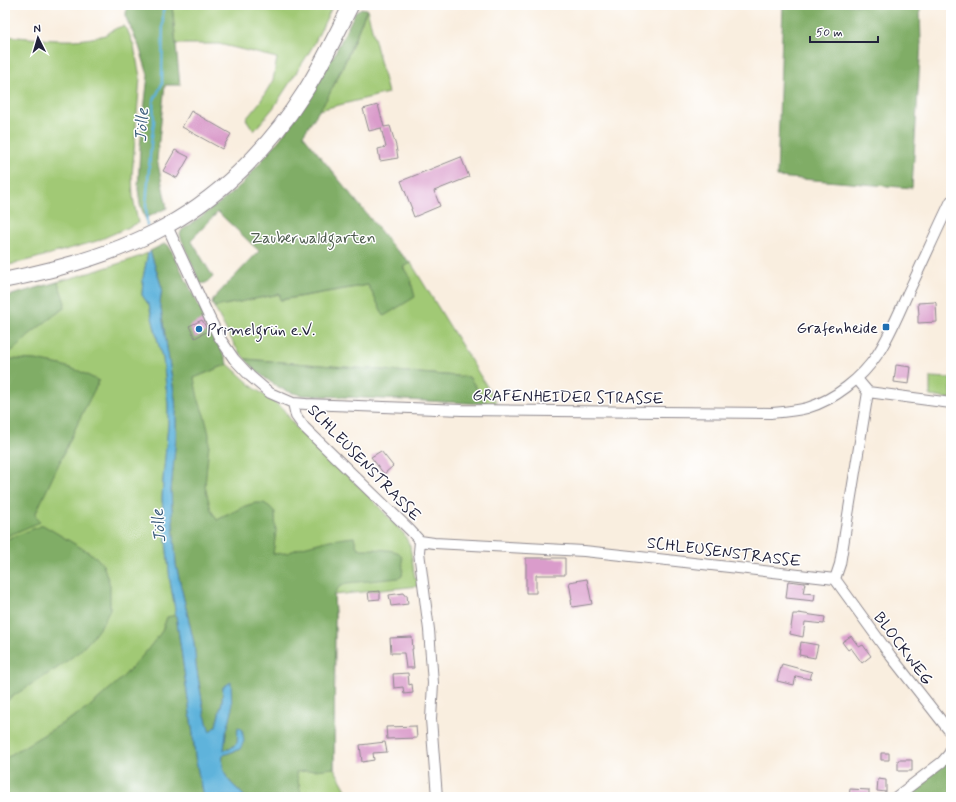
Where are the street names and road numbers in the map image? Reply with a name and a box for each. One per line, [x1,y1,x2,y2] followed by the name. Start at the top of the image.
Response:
[472,385,664,410] street label: GRAFENHEIDER STRASSE
[303,400,425,526] street label: SCHLEUSENSTRASSE
[646,533,802,572] street label: SCHLEUSENSTRASSE
[868,608,937,690] street label: BLOCKWEG

